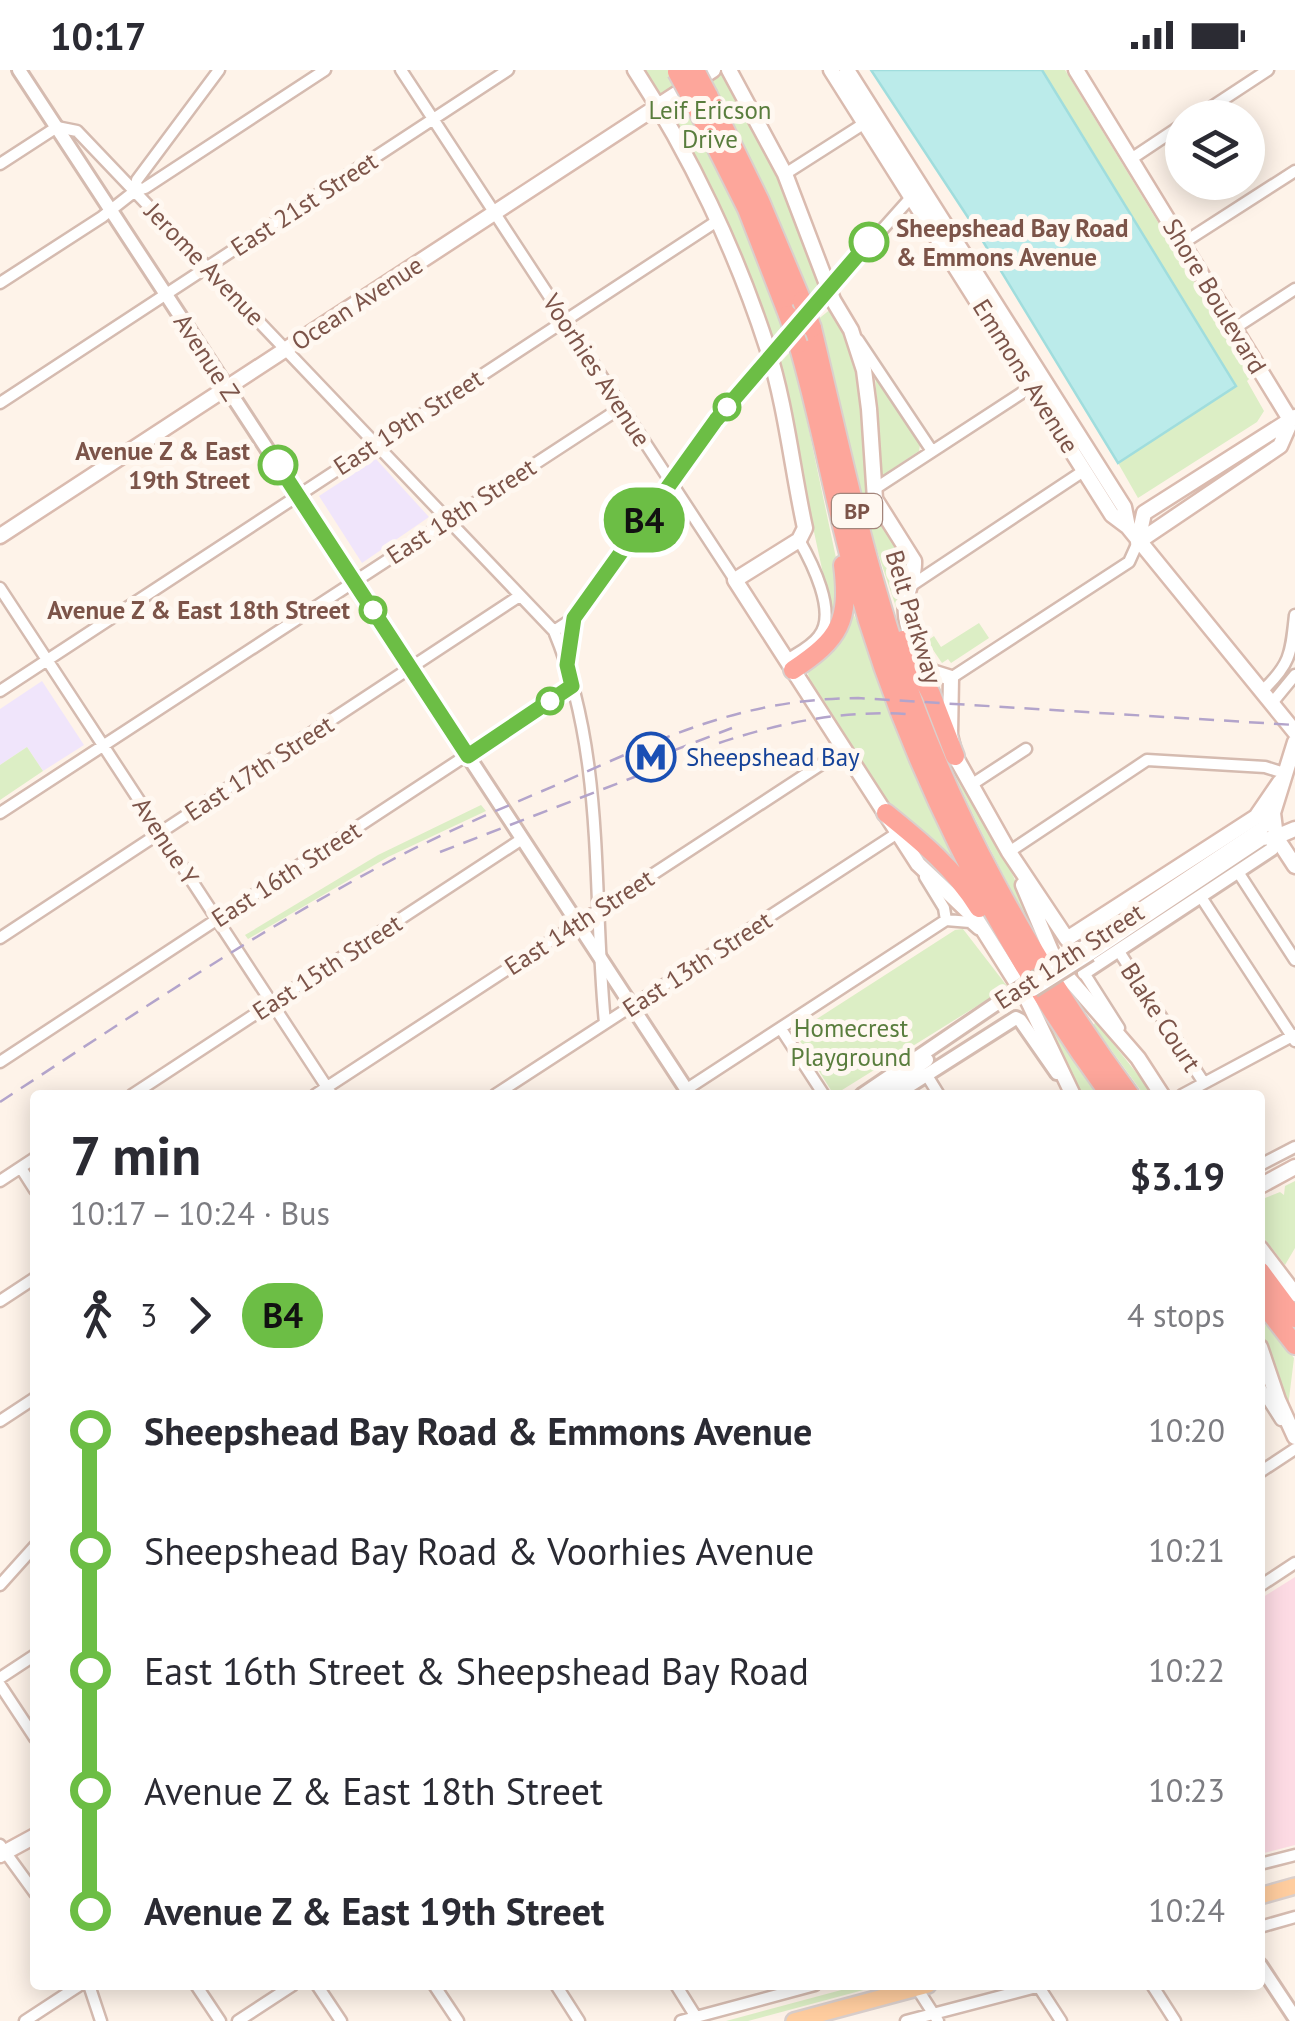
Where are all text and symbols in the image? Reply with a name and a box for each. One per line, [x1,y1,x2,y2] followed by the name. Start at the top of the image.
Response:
[50,11,146,60] text: 10:17
[649,94,771,155] park label: Leif Ericson Drive
[1165,100,1265,200] map controls
[1165,100,1265,200] button: layers
[225,144,384,263] street label: East 21st Street
[138,195,272,332] street label: Jerome Avenue
[896,212,1128,273] place label: Sheepshead Bay Road & Emmons Avenue
[1156,213,1274,379] street label: Shore Boulevard
[850,223,888,261] marker: Sheepshead Bay Road & Emmons Avenue
[285,249,429,357] street label: Ocean Avenue
[535,287,658,452] street label: Voorhies Avenue
[966,293,1086,459] street label: Emmons Avenue
[167,307,247,407] street label: Avenue Z
[327,362,489,482] street label: East 19th Street
[714,394,740,420] unlabelled marker
[75,435,250,496] place label: Avenue Z & East 19th Street
[259,446,297,484] marker: Avenue Z & East 19th Street
[380,451,542,571] street label: East 18th Street
[599,488,689,552] line badge: B4
[832,494,882,528] road number: BP
[624,497,664,543] text: B4
[879,546,950,688] street label: Belt Parkway
[47,594,350,626] place label: Avenue Z & East 18th Street
[360,597,386,623] marker: Avenue Z & East 18th Street
[537,688,563,714] unlabelled marker
[179,708,340,828] street label: East 17th Street
[625,731,677,783] metro station icon: Sheepshead Bay
[686,741,860,773] place label: Sheepshead Bay
[126,791,206,891] street label: Avenue Y
[205,814,367,934] street label: East 16th Street
[498,862,660,982] street label: East 14th Street
[988,896,1150,1016] street label: East 12th Street
[616,904,778,1024] street label: East 13th Street
[246,907,408,1027] street label: East 15th Street
[1114,957,1208,1078] street label: Blake Court
[791,1012,911,1073] park label: Homecrest Playground
[70,1119,201,1190] text: 7 min
[1129,1151,1225,1200] text: $3.19
[70,1192,330,1234] text: 10:17 – 10:24 · Bus
[70,1288,125,1343] icon: walk
[172,1288,227,1343] icon: forward
[262,1292,303,1338] text: B4
[140,1294,157,1336] text: 3
[1127,1294,1225,1336] text: 4 stops
[144,1406,812,1455] text: Sheepshead Bay Road & Emmons Avenue
[1148,1409,1225,1451] text: 10:20
[144,1526,814,1575] text: Sheepshead Bay Road & Voorhies Avenue
[1148,1529,1225,1571] text: 10:21
[144,1646,809,1695] text: East 16th Street & Sheepshead Bay Road
[1148,1649,1225,1691] text: 10:22
[144,1766,603,1815] text: Avenue Z & East 18th Street
[1148,1769,1225,1811] text: 10:23
[144,1886,604,1935] text: Avenue Z & East 19th Street
[1148,1889,1225,1931] text: 10:24

